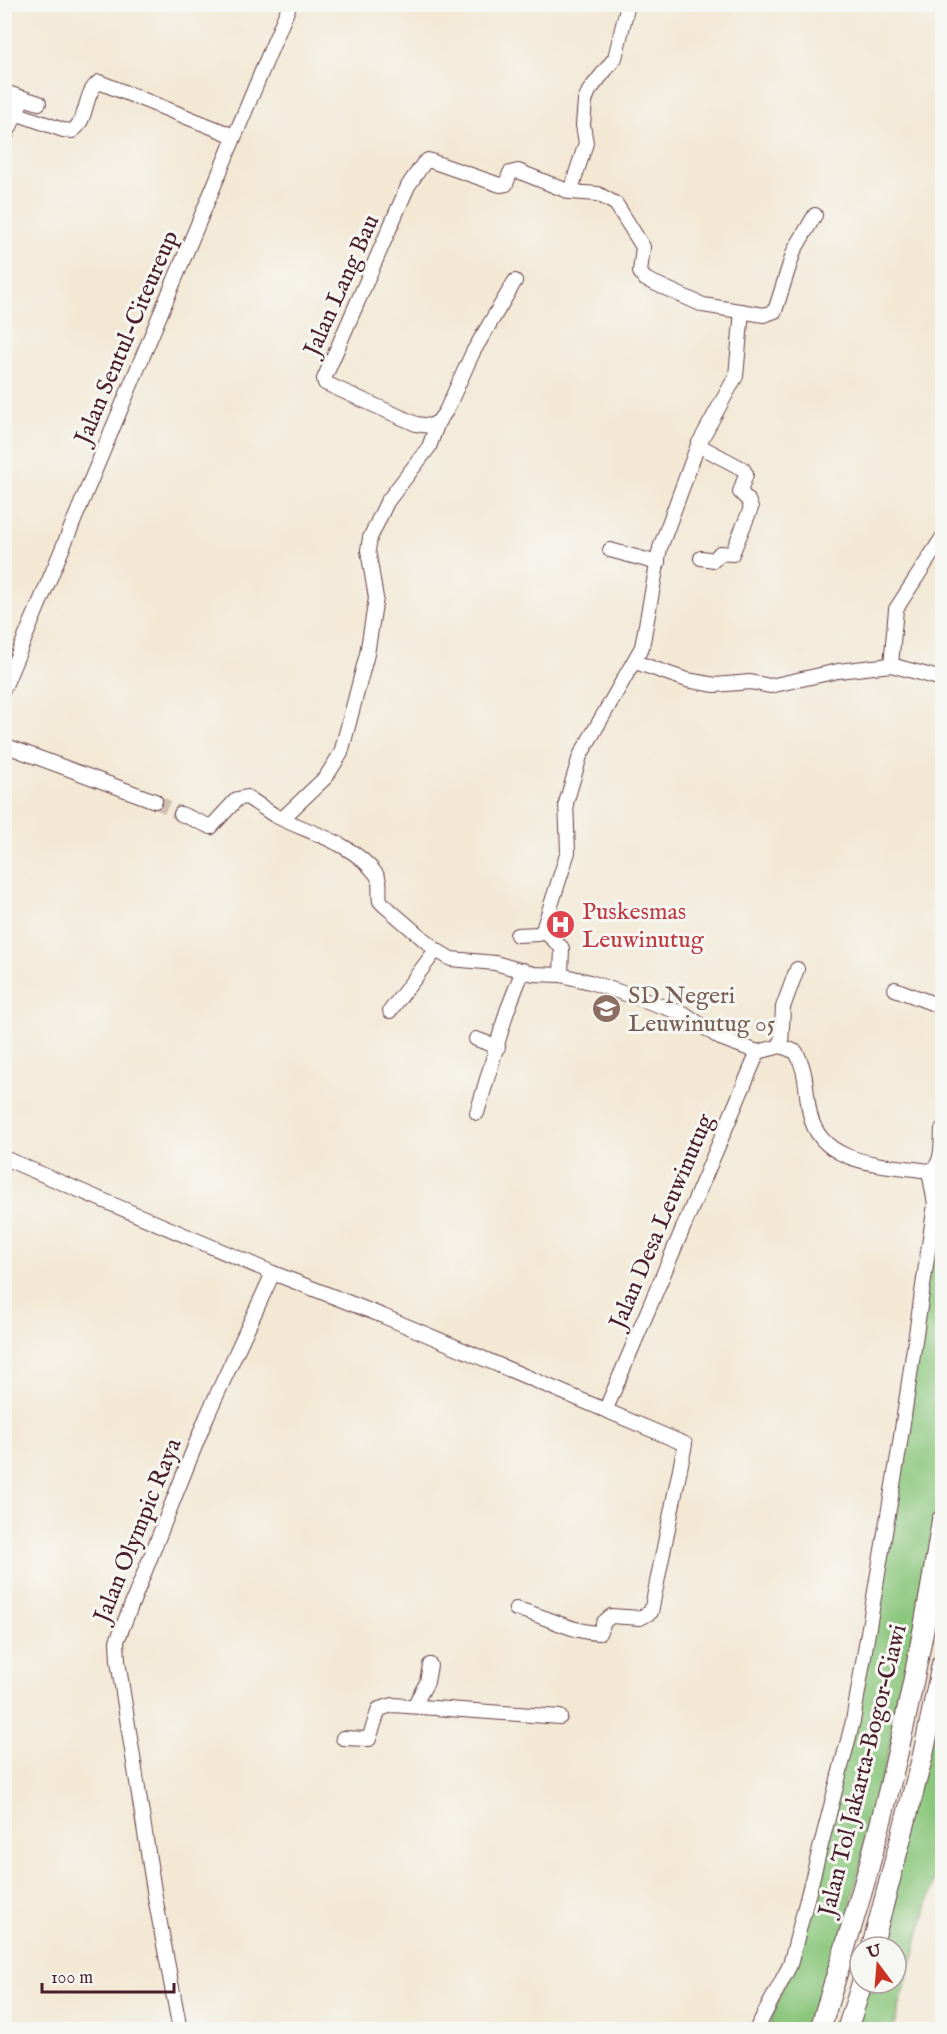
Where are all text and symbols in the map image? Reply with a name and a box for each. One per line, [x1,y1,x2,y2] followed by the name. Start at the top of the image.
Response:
[296,210,387,364] street label: Jalan Lang Bau
[67,226,186,452] street label: Jalan Sentul-Citeureup
[582,897,705,956] place label: Puskesmas Leuwinutug
[545,909,577,941] hospital icon: Puskesmas Leuwinutug
[628,981,776,1040] place label: SD Negeri Leuwinutug 05
[591,993,623,1025] school or university icon: SD Negeri Leuwinutug 05
[602,1109,722,1336] street label: Jalan Desa Leuwinutug
[86,1433,190,1630] street label: Jalan Olympic Raya
[811,1621,915,1922] street label: Jalan Tol Jakarta–Bogor–Ciawi
[848,1935,908,1995] north arrow
[864,1941,884,1964] text: U
[42,1956,174,1994] scale bar
[51,1967,93,1990] text: 100 m

